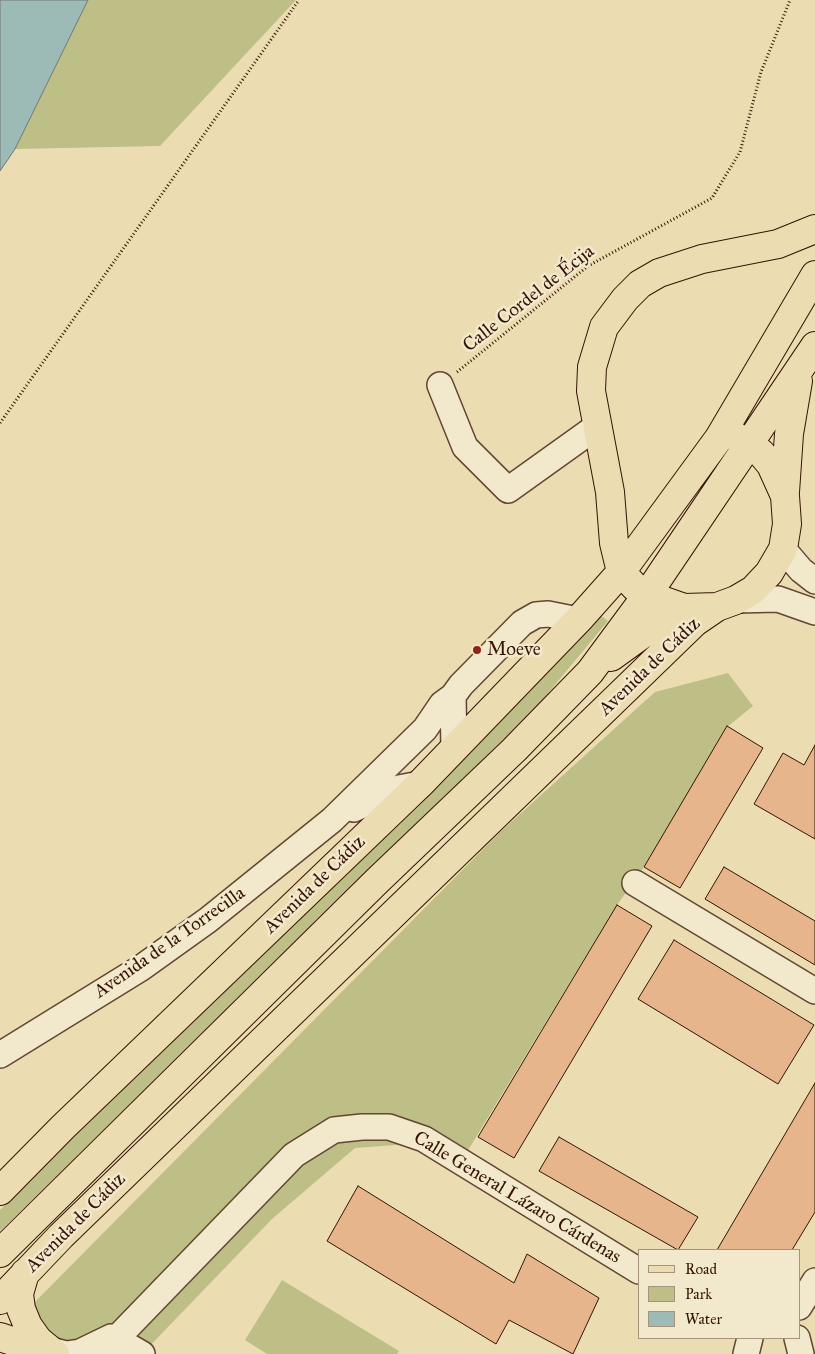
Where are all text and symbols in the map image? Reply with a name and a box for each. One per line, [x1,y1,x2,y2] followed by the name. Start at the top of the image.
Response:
[459,241,599,357] street label: Calle Cordel de Écija
[595,613,705,721] street label: Avenida de Cádiz
[487,639,541,661] place label: Moeve
[471,644,483,656] marker: Moeve
[260,831,370,939] street label: Avenida de Cádiz
[90,882,250,1004] street label: Avenida de la Torrecilla
[409,1127,625,1269] street label: Calle General Lázaro Cárdenas
[21,1168,131,1278] street label: Avenida de Cádiz
[638,1249,800,1339] legend
[685,1260,717,1278] text: Road
[685,1285,712,1303] text: Park
[685,1310,722,1328] text: Water

